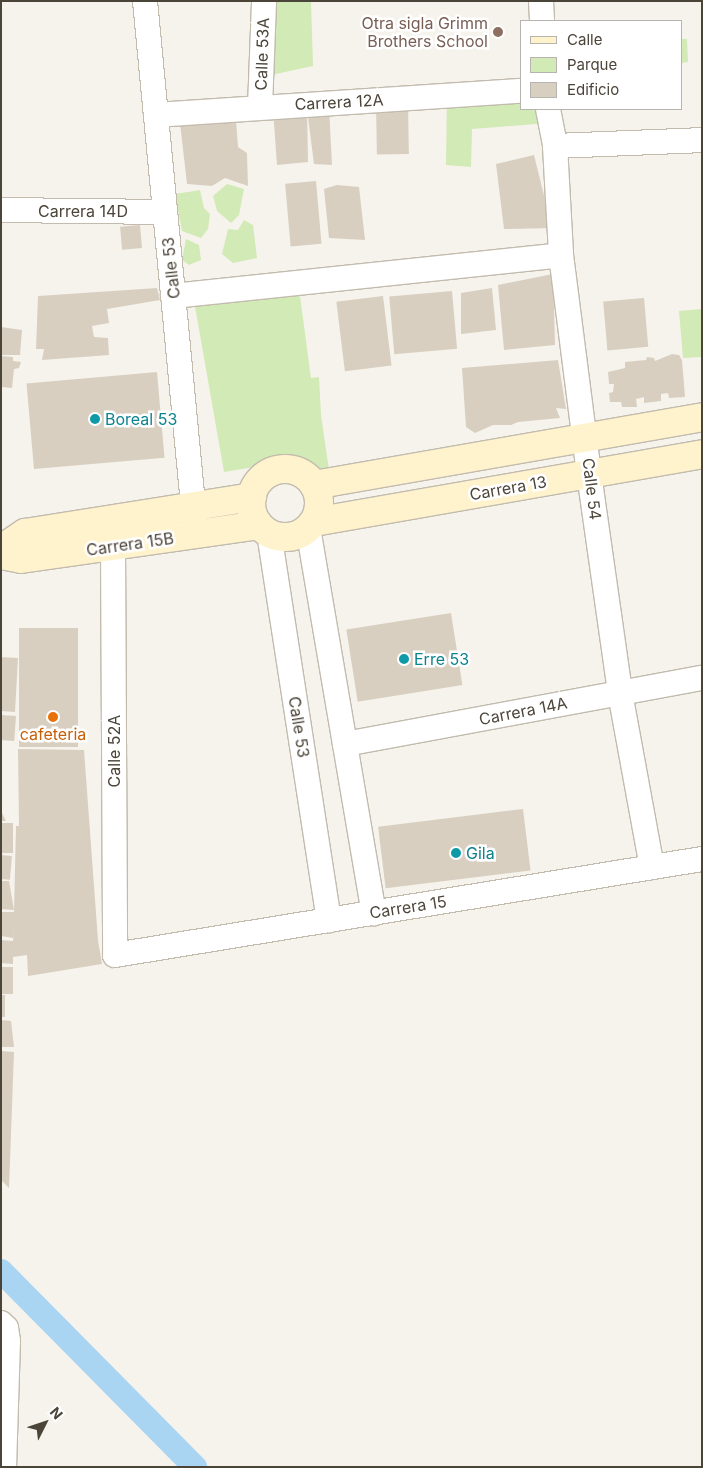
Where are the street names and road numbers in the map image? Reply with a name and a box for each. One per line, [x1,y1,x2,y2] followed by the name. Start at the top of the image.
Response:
[251,17,273,91] street label: Calle 53A
[294,90,384,114] street label: Carrera 12A
[38,201,128,221] street label: Carrera 14D
[158,236,184,300] street label: Calle 53
[579,457,605,521] street label: Calle 54
[468,472,548,504] street label: Carrera 13
[85,528,175,560] street label: Carrera 15B
[477,693,569,729] street label: Carrera 14A
[285,695,313,759] street label: Calle 53
[104,715,124,787] street label: Calle 52A
[368,891,448,923] street label: Carrera 15

